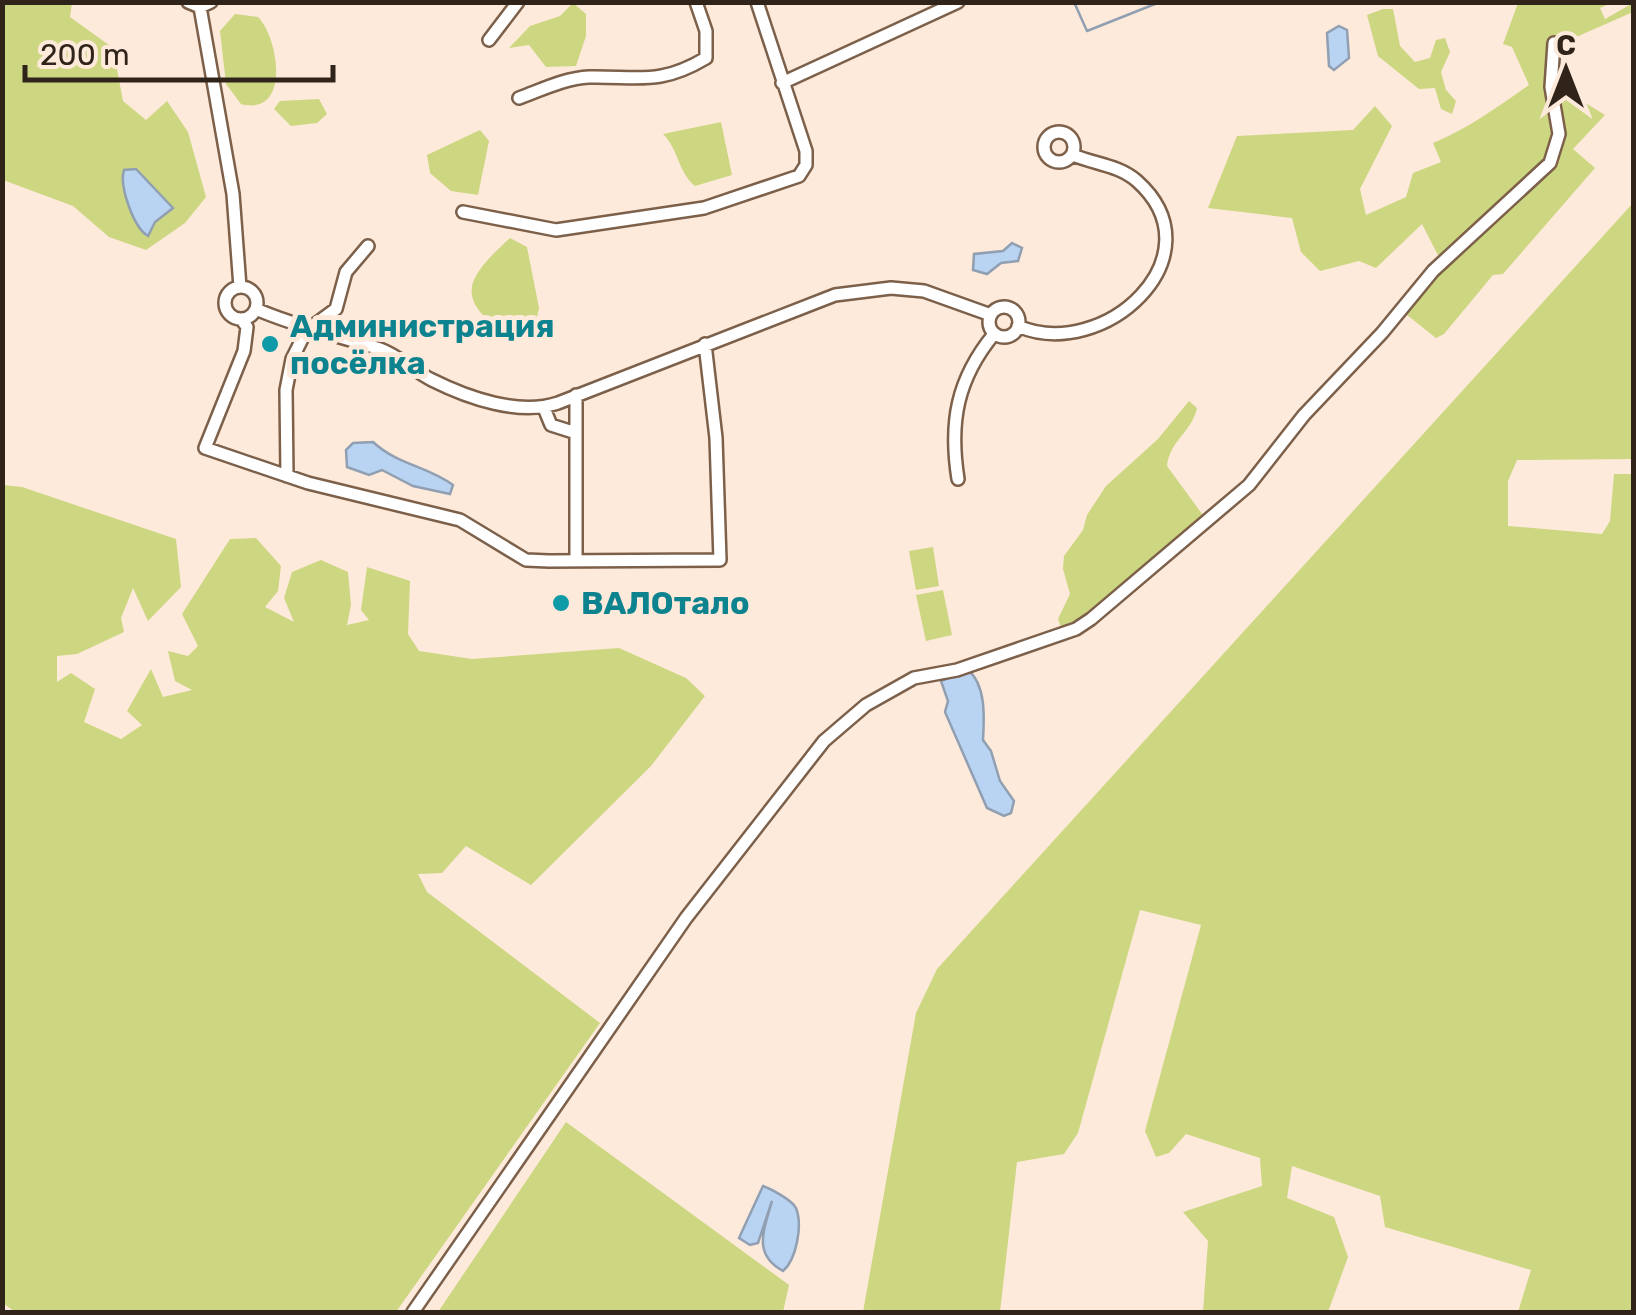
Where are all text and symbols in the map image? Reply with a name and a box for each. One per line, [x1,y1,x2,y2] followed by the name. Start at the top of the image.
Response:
[25,20,332,82] scale bar
[1516,20,1616,120] north arrow
[1556,29,1576,62] text: С
[40,37,130,73] text: 200 m
[290,307,555,382] place label: Администрация посёлка
[259,333,281,355] marker: Администрация посёлка
[581,584,750,622] place label: ВАЛОтало
[550,592,572,614] marker: ВАЛОтало

